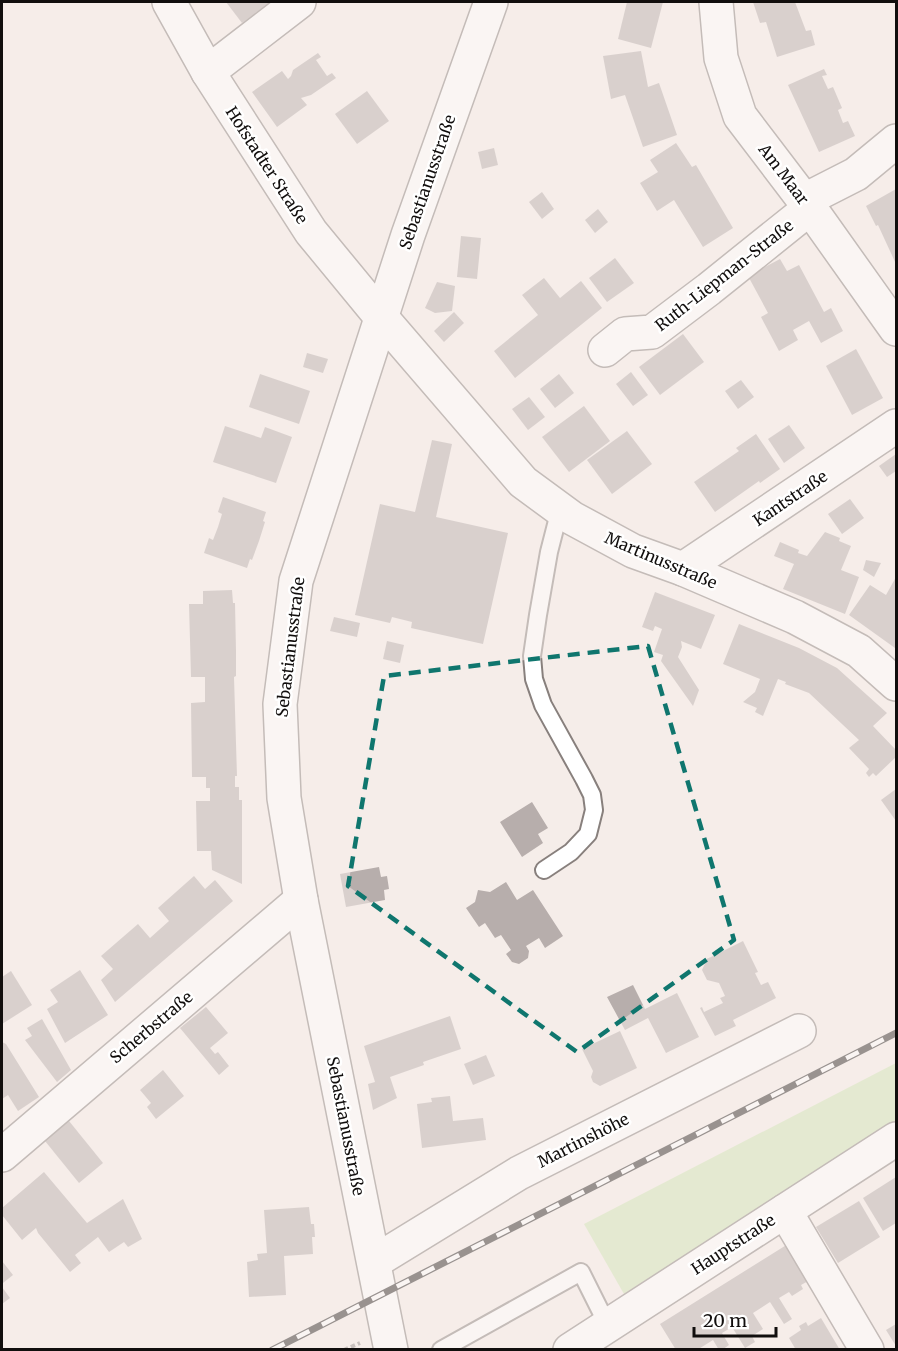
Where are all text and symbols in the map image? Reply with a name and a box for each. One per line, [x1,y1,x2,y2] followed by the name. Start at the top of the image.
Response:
[222,103,312,227] street label: Hofstadter Straße
[395,112,459,252] street label: Sebastianusstraße
[754,139,813,209] street label: Am Maar
[651,215,797,335] street label: Ruth-Liepman-Straße
[749,466,831,530] street label: Kantstraße
[602,527,720,593] street label: Martinusstraße
[271,576,309,718] street label: Sebastianusstraße
[106,987,196,1067] street label: Scherbstraße
[323,1055,369,1197] street label: Sebastianusstraße
[534,1108,632,1172] street label: Martinshöhe
[687,1210,779,1278] street label: Hauptstraße
[694,1300,776,1338] scale bar
[703,1309,747,1332] text: 20 m

